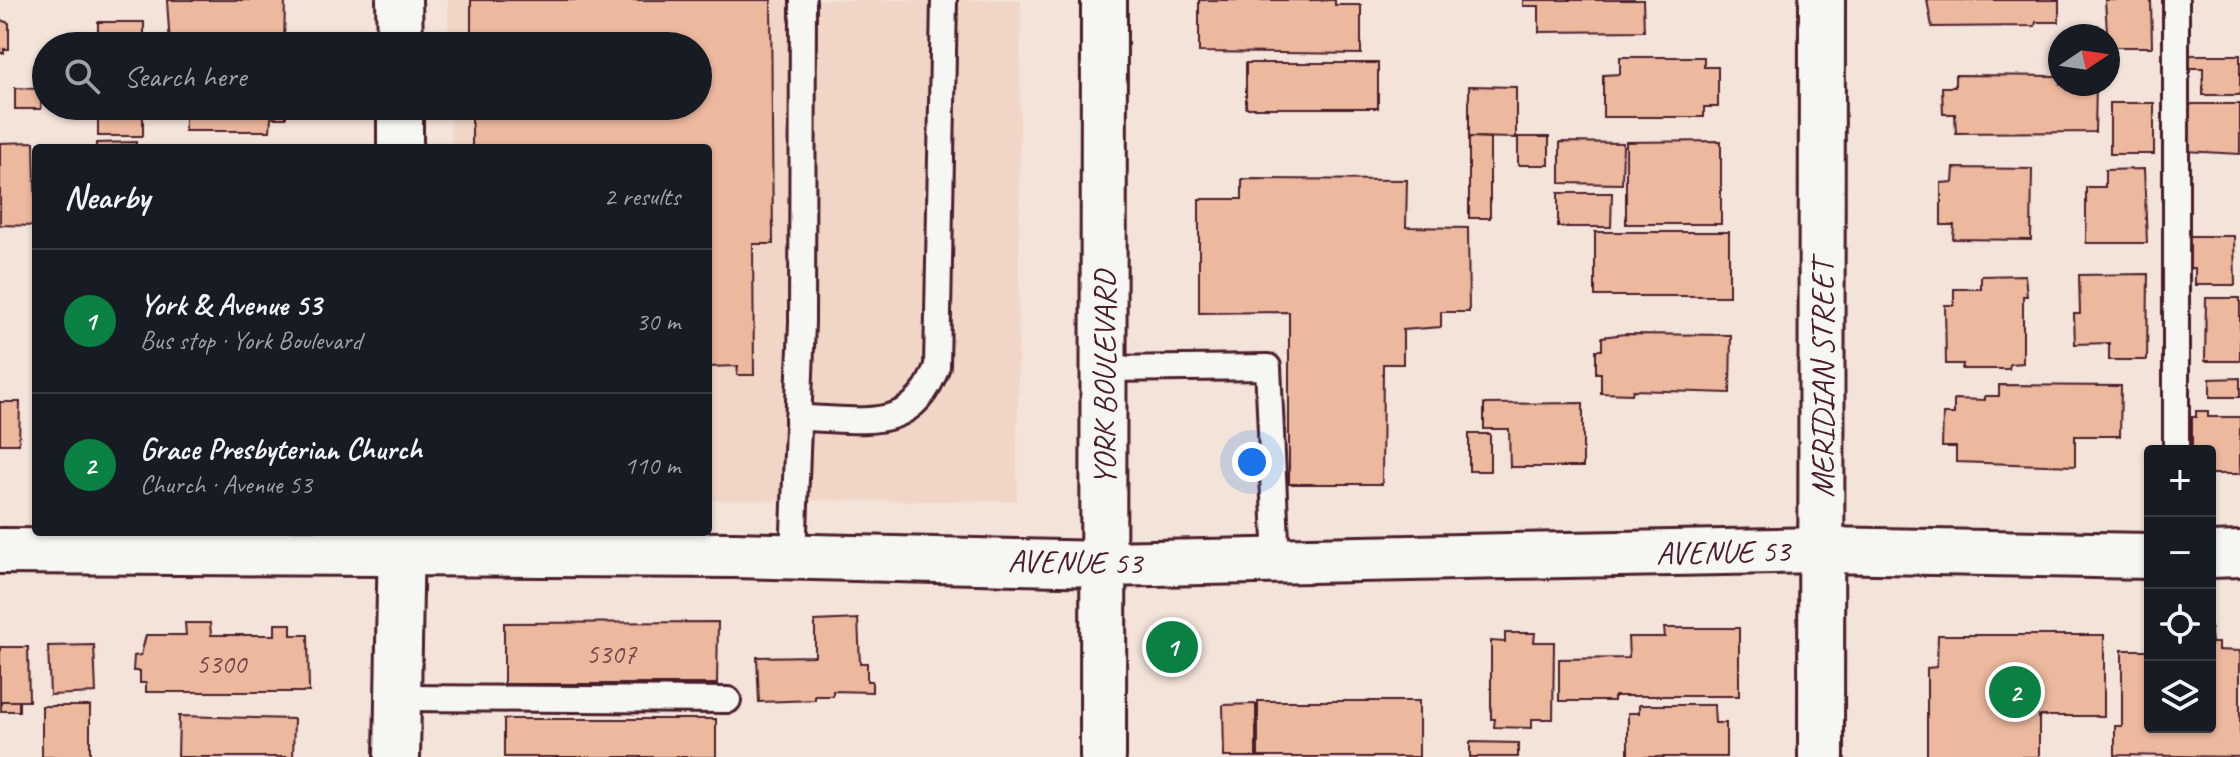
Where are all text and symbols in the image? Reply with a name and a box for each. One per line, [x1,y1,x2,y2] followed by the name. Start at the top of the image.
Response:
[2048,24,2120,96] north arrow
[32,32,712,120] search box
[60,54,104,98] icon: search
[124,57,246,95] text: Search here
[64,175,150,218] text: Nearby
[604,180,680,213] text: 2 results
[1802,253,1843,498] street label: MERIDIAN STREET
[1084,268,1125,486] street label: YORK BOULEVARD
[140,286,321,324] text: York & Avenue 53
[84,305,96,338] text: 1
[636,305,680,338] text: 30 m
[140,324,362,357] text: Bus stop · York Boulevard
[140,430,422,468] text: Grace Presbyterian Church
[1232,442,1272,482] your location
[2144,445,2216,733] map controls
[2144,445,2216,517] button: +
[84,449,96,482] text: 2
[624,449,680,482] text: 110 m
[140,468,312,501] text: Church · Avenue 53
[2144,517,2216,589] button: −
[1656,530,1793,574] street label: AVENUE 53
[1008,540,1145,584] street label: AVENUE 53
[2144,589,2216,661] button: locate
[1146,617,1198,677] pin: 1
[586,636,638,671] house number: 5307
[196,646,249,681] house number: 5300
[2144,661,2216,733] button: layers
[1989,662,2041,722] pin: 2

